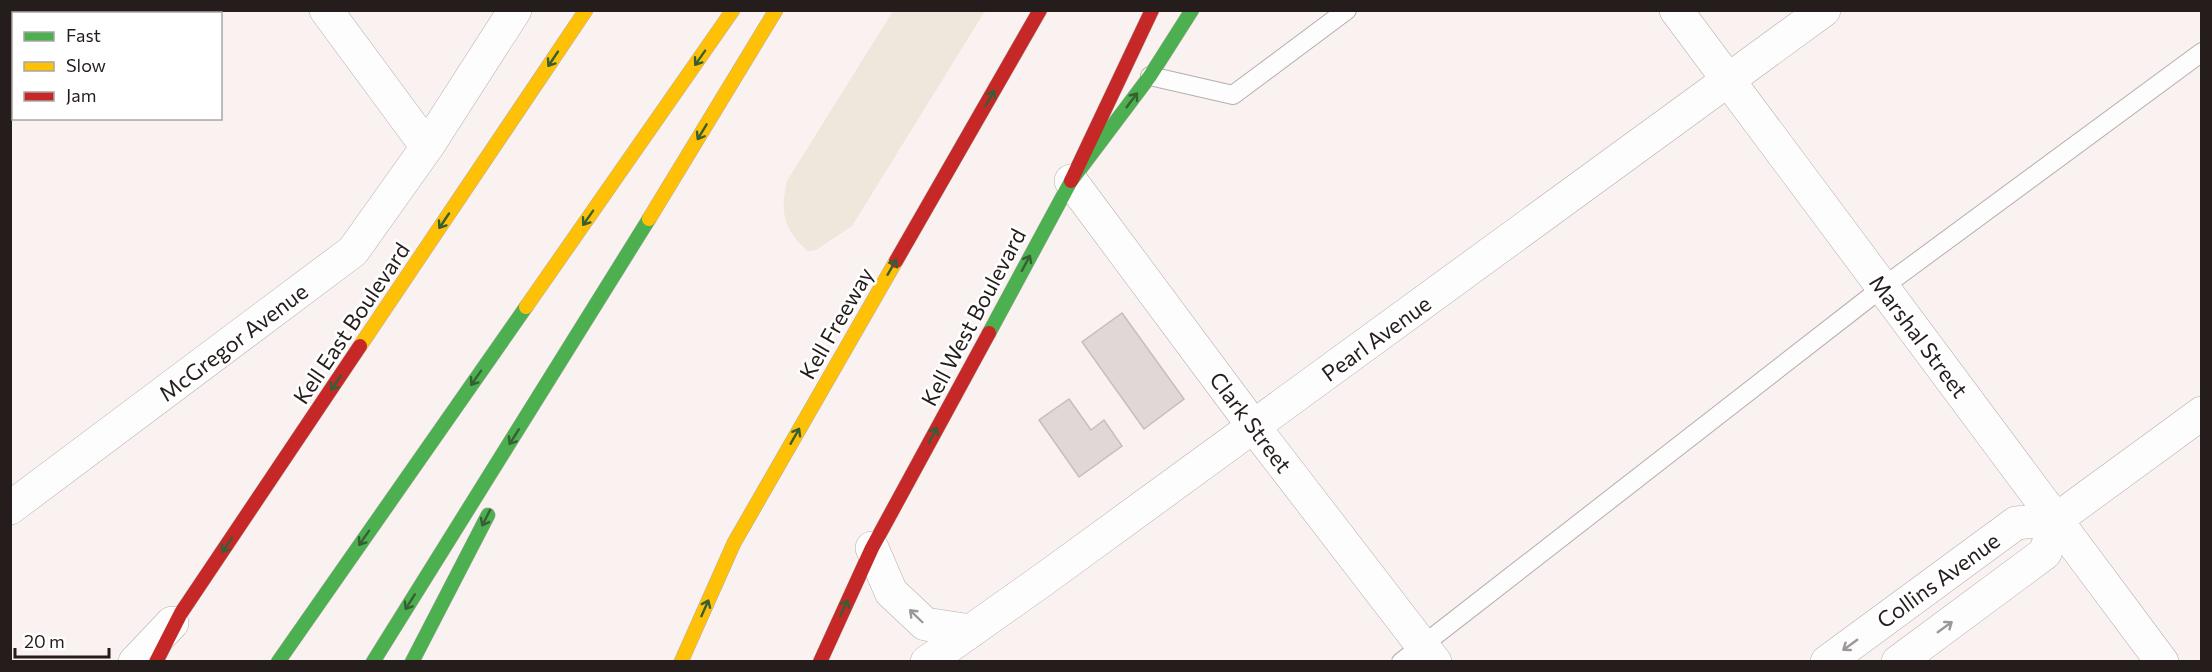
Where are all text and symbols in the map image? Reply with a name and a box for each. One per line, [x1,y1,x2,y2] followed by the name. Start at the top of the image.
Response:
[12,12,222,120] legend
[66,24,101,46] text: Fast
[547,50,559,67] one-way arrow
[694,50,706,66] one-way arrow
[66,54,106,76] text: Slow
[66,84,96,106] text: Jam
[984,90,996,107] one-way arrow
[1125,93,1138,109] one-way arrow
[695,123,707,140] one-way arrow
[582,210,594,226] one-way arrow
[438,212,450,229] one-way arrow
[915,224,1031,410] street label: Kell West Boulevard
[287,237,415,409] street label: Kell East Boulevard
[1021,255,1032,273] one-way arrow
[887,259,899,276] one-way arrow
[793,262,879,384] street label: Kell Freeway
[1864,269,1974,403] street label: Marshal Street
[153,277,313,407] street label: McGregor Avenue
[1316,289,1436,387] street label: Pearl Avenue
[1204,366,1298,478] street label: Clark Street
[470,369,482,386] one-way arrow
[330,374,342,390] one-way arrow
[927,427,939,444] one-way arrow
[508,428,520,445] one-way arrow
[790,428,802,445] one-way arrow
[480,509,492,526] one-way arrow
[1871,526,2005,634] street label: Collins Avenue
[358,529,370,546] one-way arrow
[221,536,233,552] one-way arrow
[404,593,416,610] one-way arrow
[699,600,711,618] one-way arrow
[839,600,850,618] one-way arrow
[909,609,924,623] one-way arrow
[1936,620,1952,633] one-way arrow
[15,621,110,659] scale bar
[24,630,65,652] text: 20 m
[1842,639,1858,651] one-way arrow

